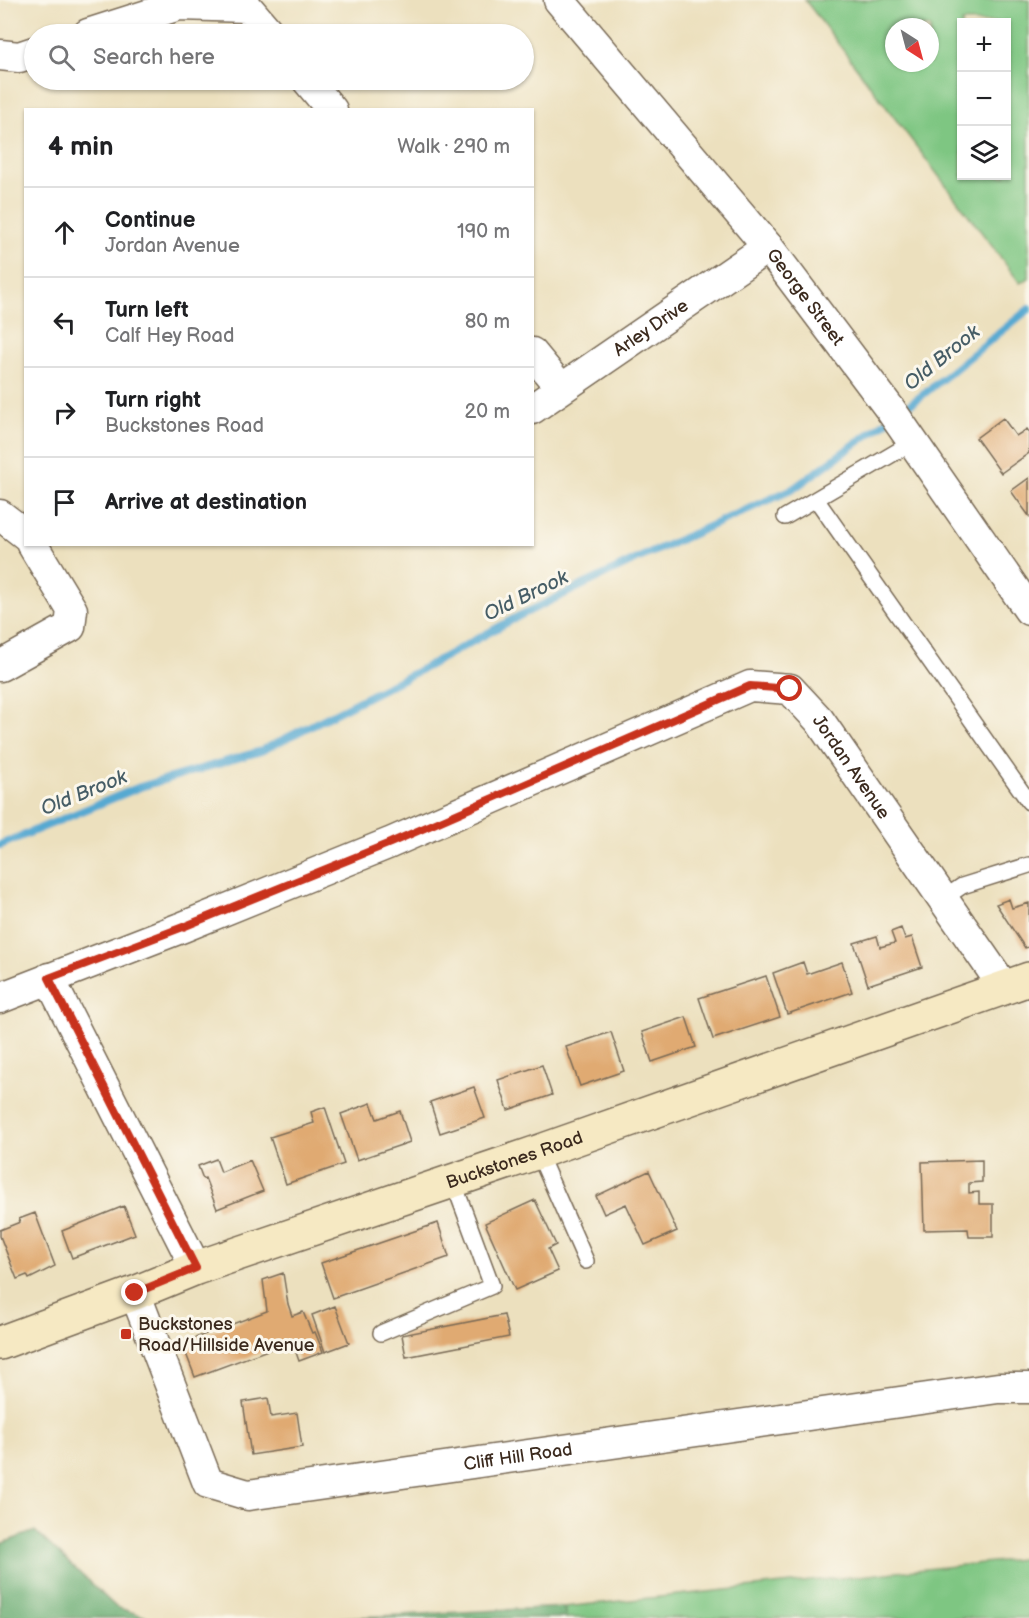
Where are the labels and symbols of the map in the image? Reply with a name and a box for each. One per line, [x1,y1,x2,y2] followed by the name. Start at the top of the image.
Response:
[885,18,939,72] north arrow
[762,244,849,350] street label: George Street
[609,294,692,361] street label: Arley Drive
[899,319,986,396] water label: Old Brook
[480,565,573,627] water label: Old Brook
[776,675,802,701] route start
[808,711,895,823] street label: Jordan Avenue
[37,764,132,821] water label: Old Brook
[443,1127,585,1193] street label: Buckstones Road
[121,1279,147,1305] route end
[138,1314,315,1356] place label: Buckstones Road/Hillside Avenue
[119,1327,133,1341] marker: Buckstones Road/Hillside Avenue
[462,1438,574,1475] street label: Cliff Hill Road

